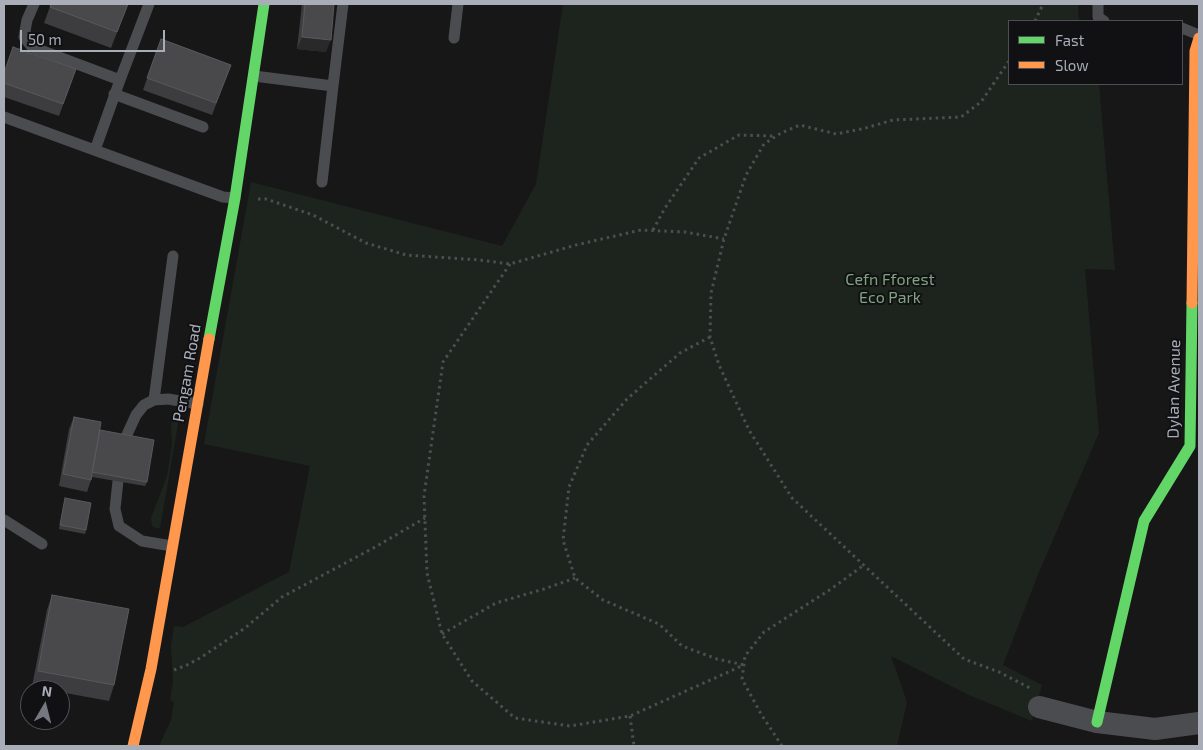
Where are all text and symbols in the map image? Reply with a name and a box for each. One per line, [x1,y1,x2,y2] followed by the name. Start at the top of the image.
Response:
[22,20,168,52] scale bar
[1008,20,1183,85] legend
[28,30,62,48] text: 50 m
[1055,31,1084,49] text: Fast
[1055,56,1089,74] text: Slow
[845,270,935,308] park label: Cefn Fforest Eco Park
[169,322,205,424] street label: Pengam Road
[1164,339,1184,439] street label: Dylan Avenue
[20,680,70,730] north arrow
[41,682,53,700] text: N

